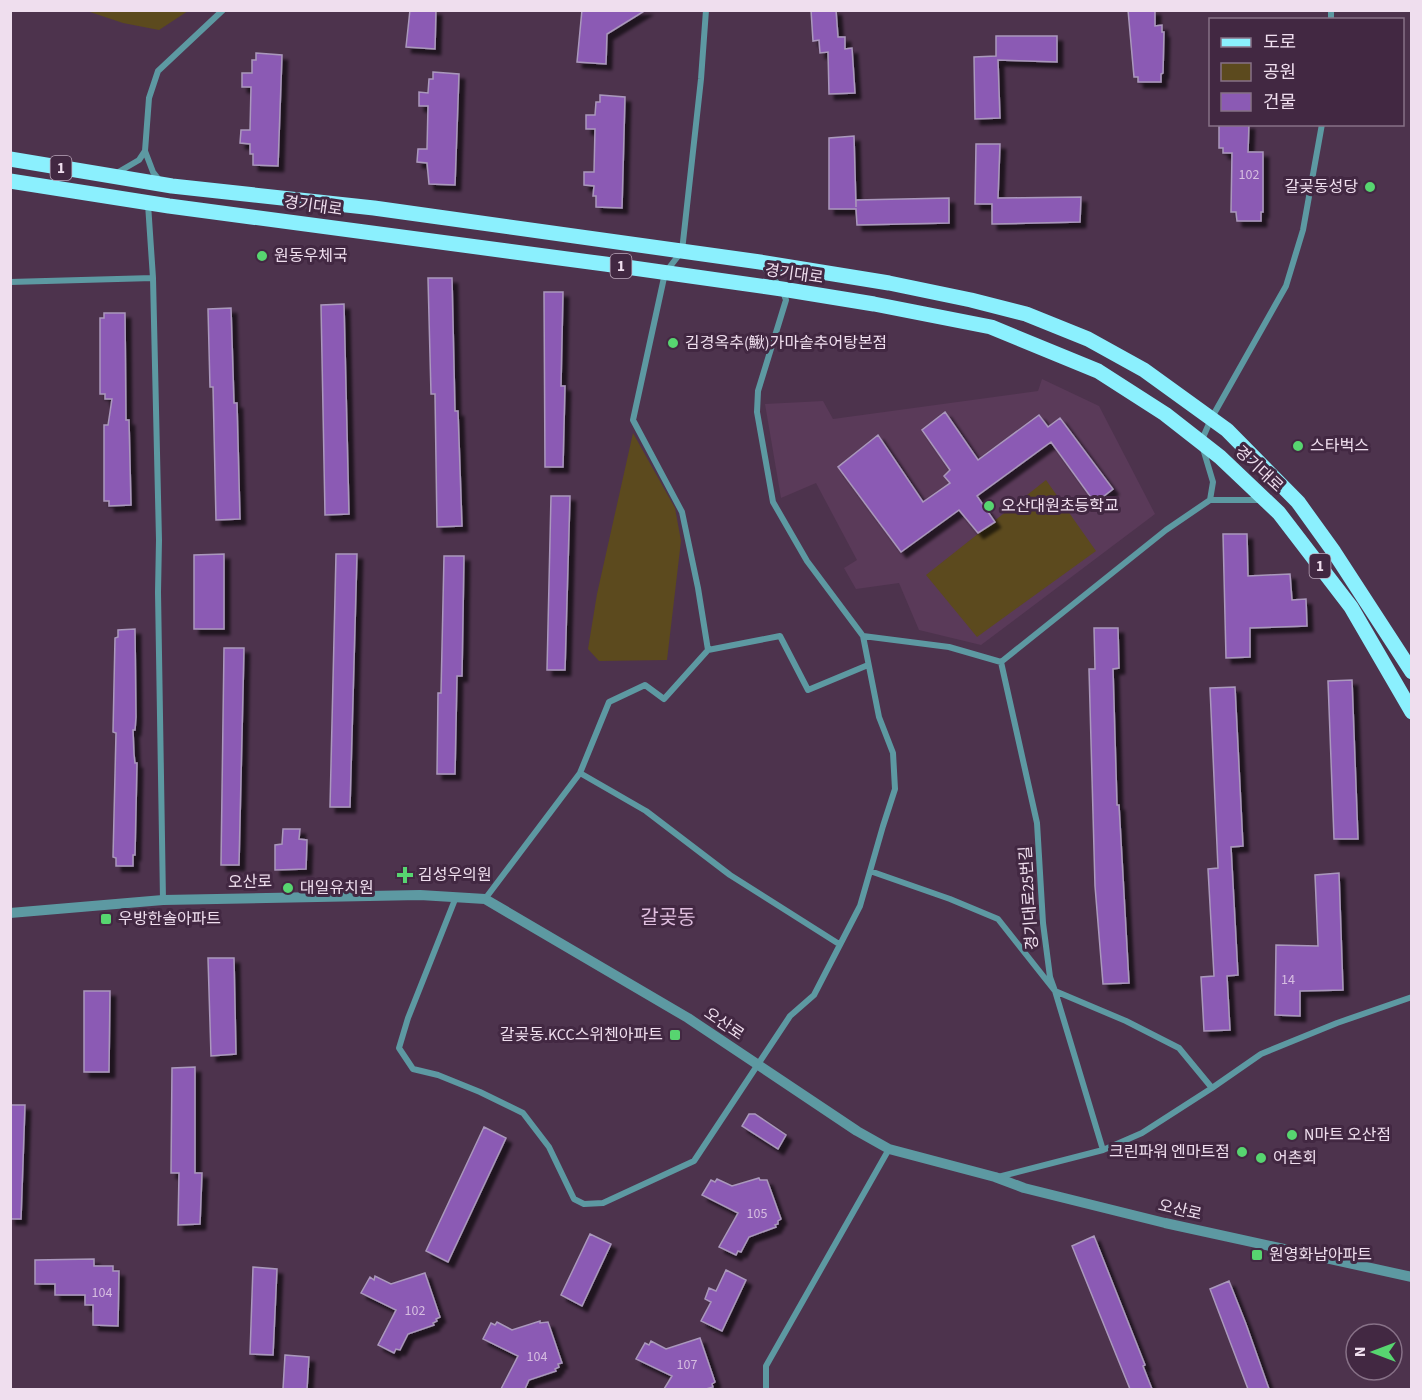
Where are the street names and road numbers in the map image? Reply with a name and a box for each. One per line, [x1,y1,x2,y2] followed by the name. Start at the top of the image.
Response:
[50,156,72,180] road number: 1
[282,191,344,221] street label: 경기대로
[610,254,632,278] road number: 1
[763,259,825,289] street label: 경기대로
[1230,441,1288,497] street label: 경기대로
[1310,554,1330,578] road number: 1
[1014,845,1044,951] street label: 경기대로25번길
[228,871,273,893] street label: 오산로
[700,1003,749,1046] street label: 오산로
[1156,1194,1204,1226] street label: 오산로

